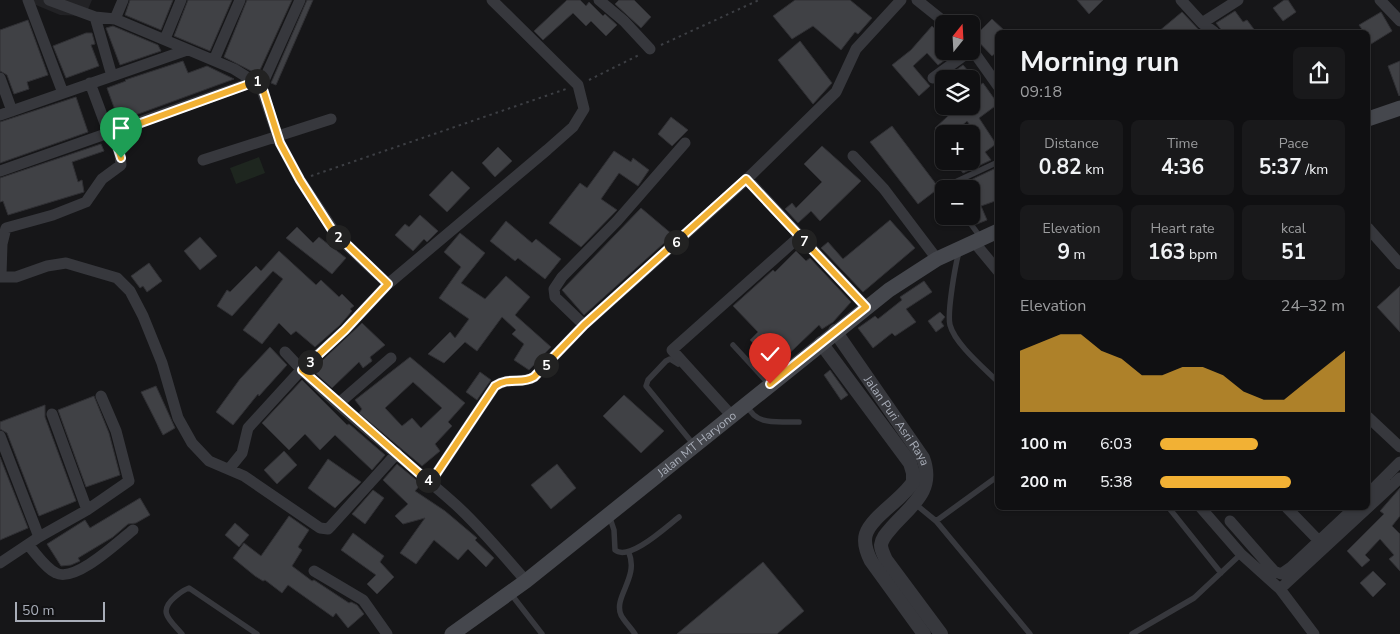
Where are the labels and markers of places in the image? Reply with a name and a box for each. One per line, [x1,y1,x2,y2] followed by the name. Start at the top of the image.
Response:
[244,68,270,94] pin: 1
[100,107,142,158] pin
[326,224,350,250] pin: 2
[792,228,816,254] pin: 7
[664,230,688,254] pin: 6
[749,333,791,384] pin
[298,350,322,374] pin: 3
[534,352,558,378] pin: 5
[416,468,440,492] pin: 4

